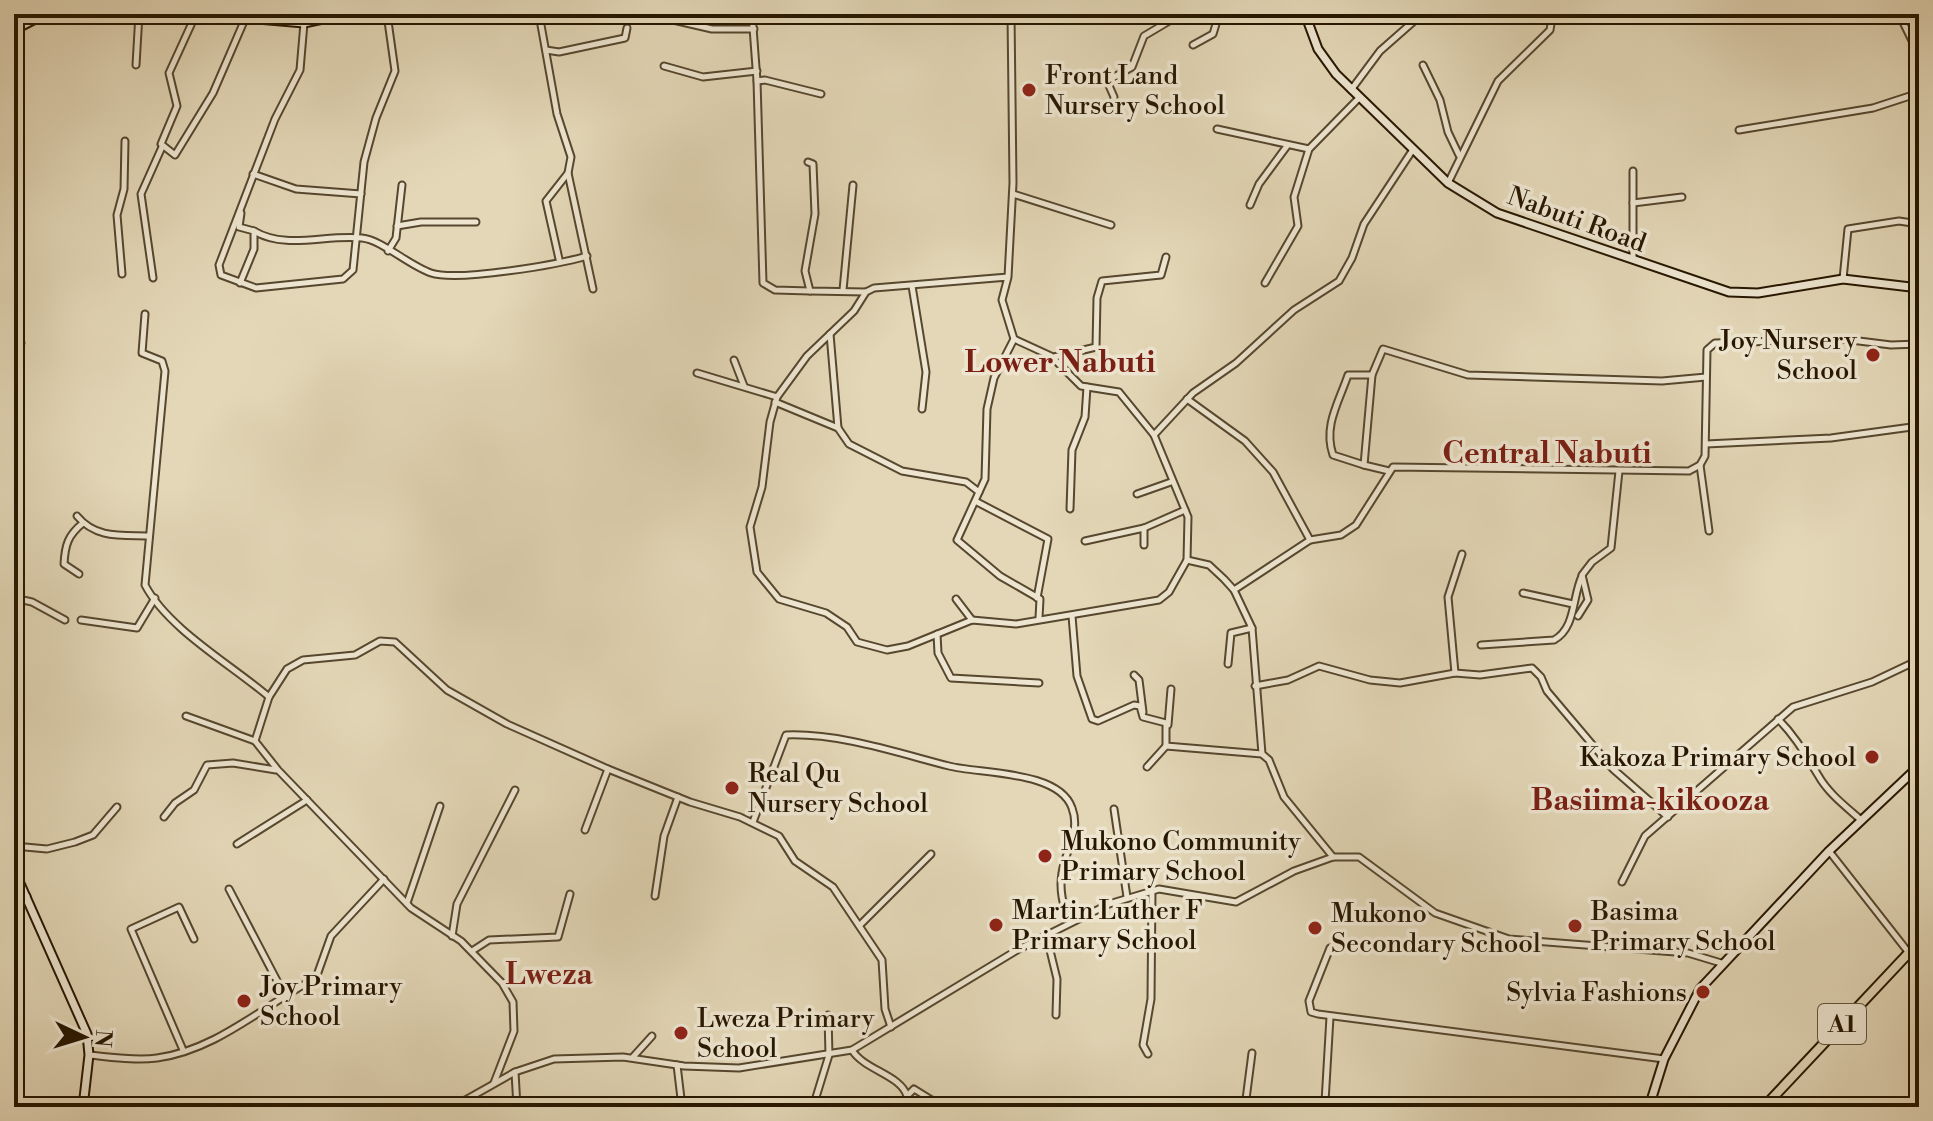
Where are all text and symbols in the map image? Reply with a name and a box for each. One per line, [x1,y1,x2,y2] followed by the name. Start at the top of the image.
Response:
[1045,60,1225,122] place label: Front Land Nursery School
[1020,81,1038,99] marker: Front Land Nursery School
[1503,180,1651,260] street label: Nabuti Road
[1718,325,1857,387] place label: Joy Nursery School
[964,344,1156,382] district label: Lower Nabuti
[1864,346,1882,364] marker: Joy Nursery School
[1442,435,1652,473] district label: Central Nabuti
[1580,742,1856,774] place label: Kakoza Primary School
[1863,748,1881,766] marker: Kakoza Primary School
[748,758,928,820] place label: Real Qu Nursery School
[723,779,741,797] marker: Real Qu Nursery School
[1531,782,1770,820] district label: Basiima-kikooza
[1061,826,1301,888] place label: Mukono Community Primary School
[1036,847,1054,865] marker: Mukono Community Primary School
[1012,895,1203,957] place label: Martin Luther F Primary School
[1590,896,1776,958] place label: Basima Primary School
[1331,898,1541,960] place label: Mukono Secondary School
[987,916,1005,934] marker: Martin Luther F Primary School
[1566,917,1584,935] marker: Basima Primary School
[1306,919,1324,937] marker: Mukono Secondary School
[505,956,593,994] district label: Lweza
[259,971,402,1033] place label: Joy Primary School
[1506,977,1687,1009] place label: Sylvia Fashions
[1694,983,1712,1001] marker: Sylvia Fashions
[235,992,253,1010] marker: Joy Primary School
[44,997,124,1077] north arrow
[697,1003,875,1065] place label: Lweza Primary School
[1818,1004,1866,1044] road number: A1
[672,1024,690,1042] marker: Lweza Primary School
[88,1029,117,1049] text: N

